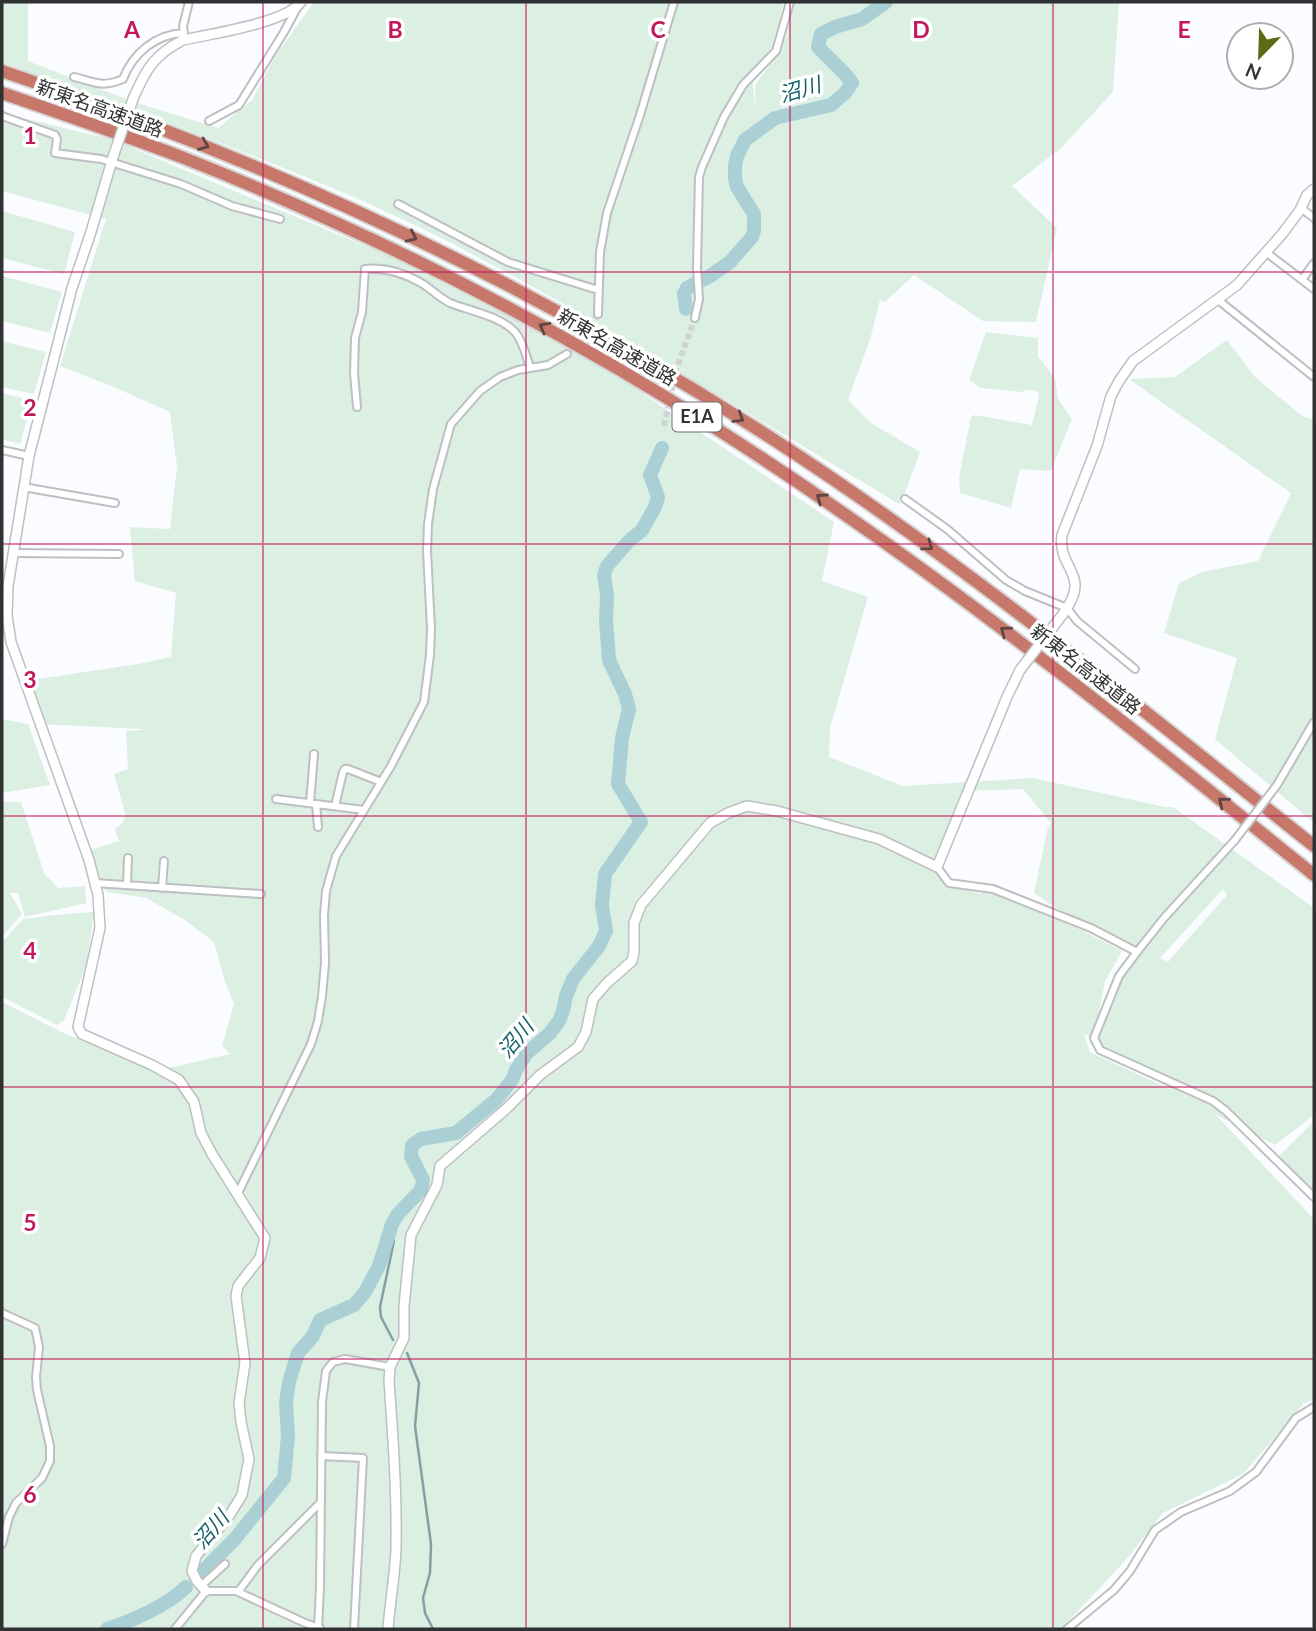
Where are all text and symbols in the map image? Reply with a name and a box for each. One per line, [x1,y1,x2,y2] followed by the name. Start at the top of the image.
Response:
[123,15,141,43] text: A
[387,15,403,43] text: B
[650,15,666,43] text: C
[912,15,930,43] text: D
[1177,15,1191,43] text: E
[1225,21,1295,91] north arrow
[1242,59,1264,86] text: N
[776,70,825,106] water label: 沼川
[34,74,167,141] street label: 新東名高速道路
[23,121,37,149] text: 1
[197,137,209,151] one-way arrow
[405,229,417,243] one-way arrow
[554,303,681,390] street label: 新東名高速道路
[539,322,551,335] one-way arrow
[23,393,37,421] text: 2
[672,402,722,432] road number: E1A
[732,410,745,423] one-way arrow
[816,494,829,506] one-way arrow
[920,538,932,550] one-way arrow
[1027,619,1146,719] street label: 新東名高速道路
[1001,627,1013,639] one-way arrow
[23,665,37,693] text: 3
[1218,798,1230,811] one-way arrow
[23,936,37,964] text: 4
[492,1012,539,1062] water label: 沼川
[23,1208,37,1236] text: 5
[23,1480,37,1508] text: 6
[187,1503,234,1553] water label: 沼川

